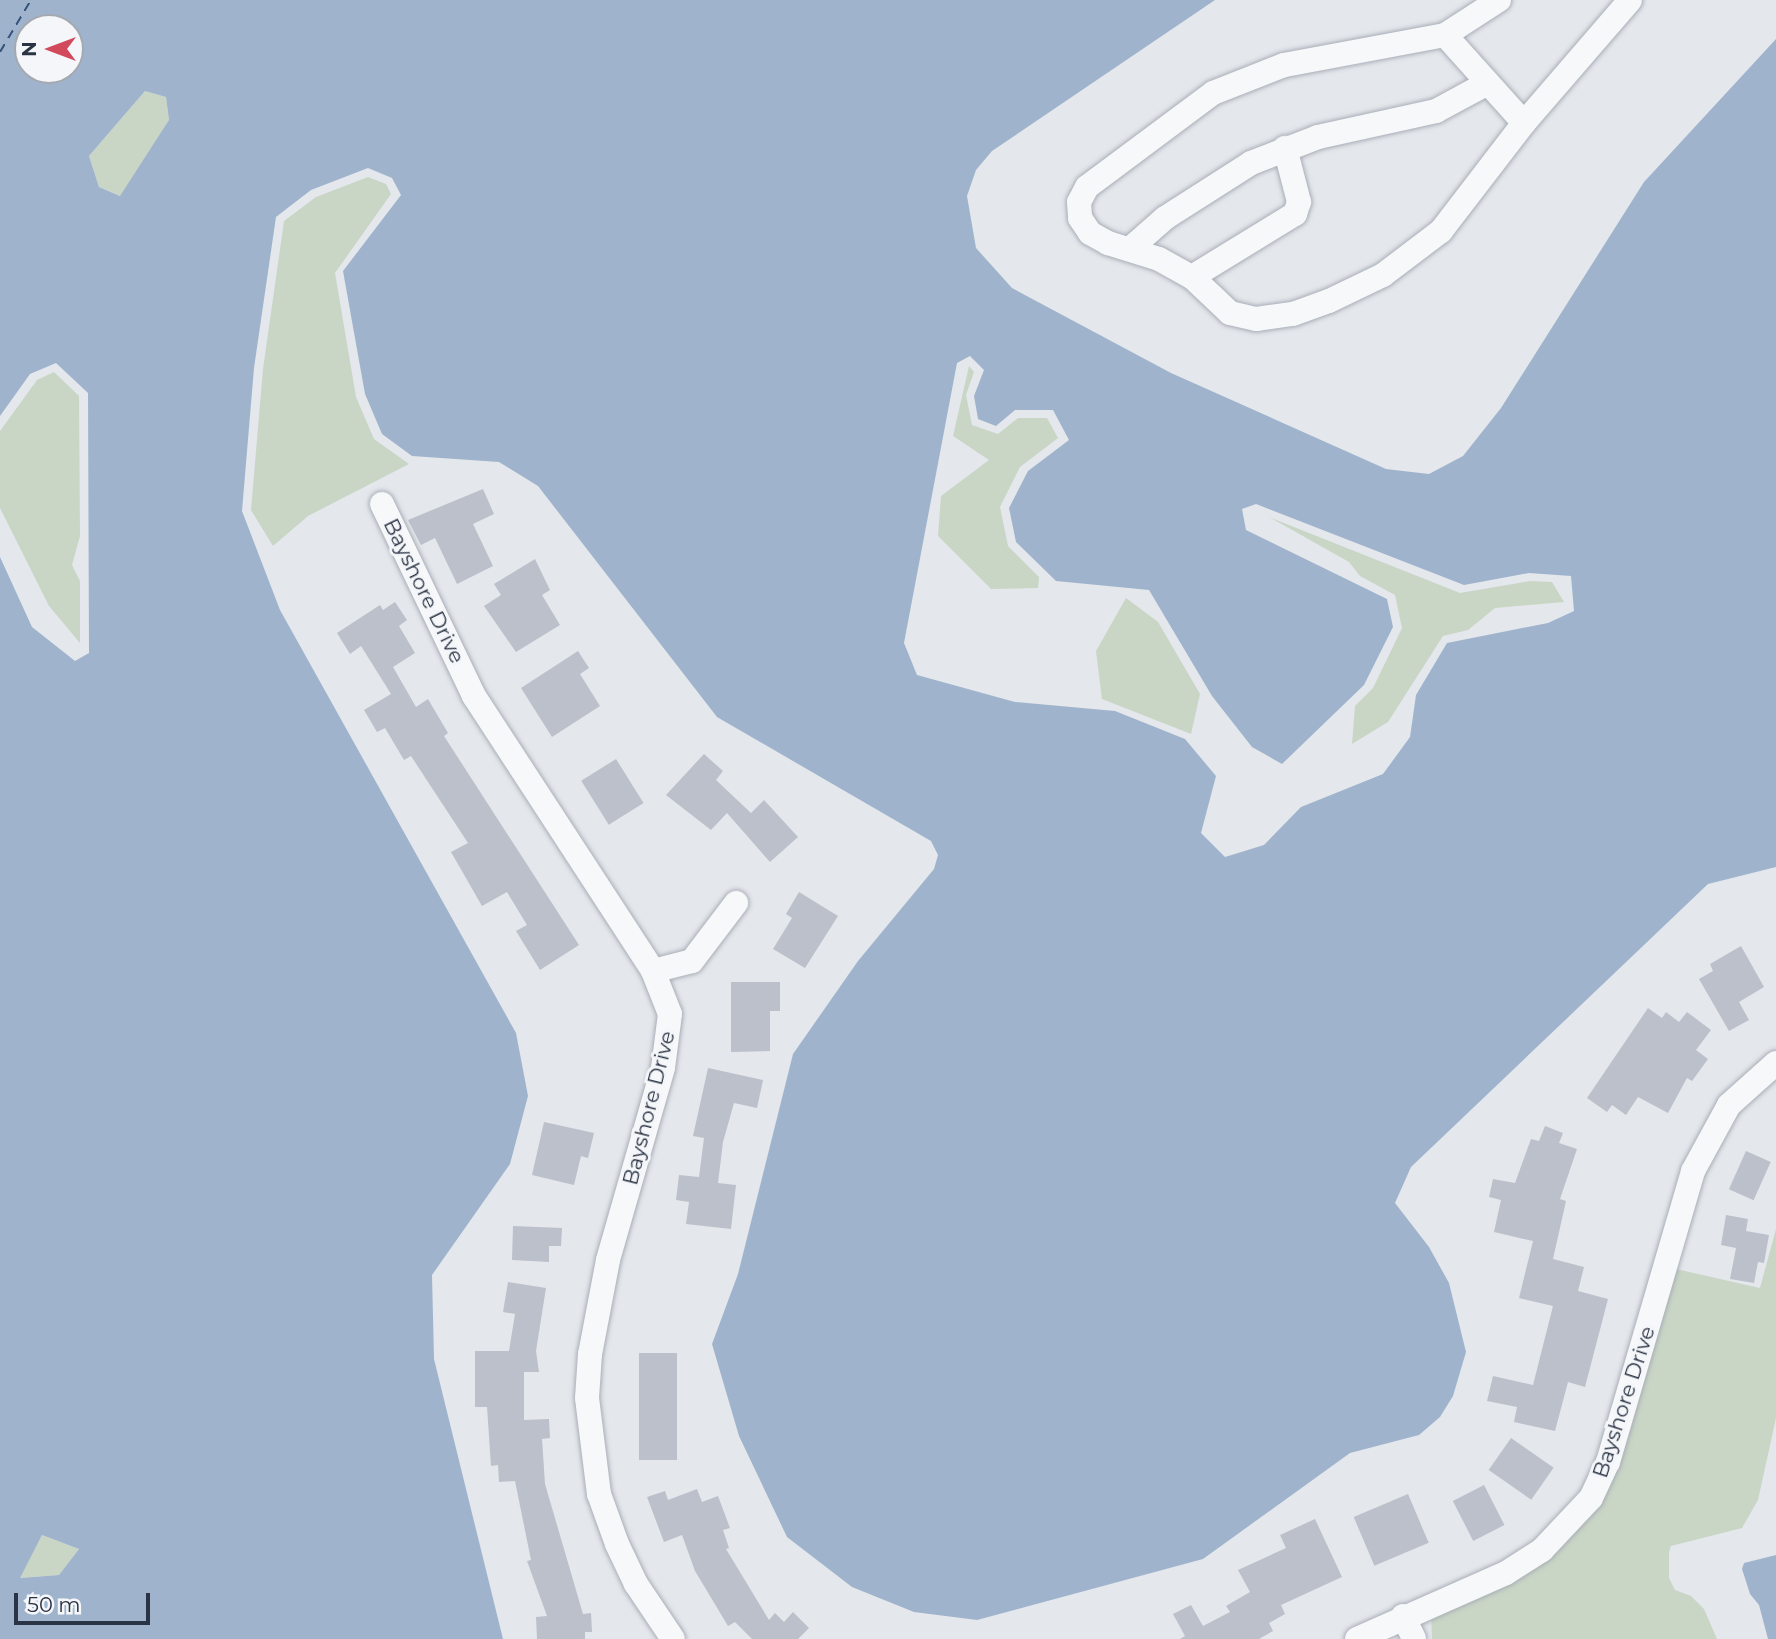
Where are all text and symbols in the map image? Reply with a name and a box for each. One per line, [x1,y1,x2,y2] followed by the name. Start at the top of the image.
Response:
[14,14,84,84] north arrow
[18,41,41,57] text: N
[378,514,470,668] street label: Bayshore Drive
[618,1028,680,1188] street label: Bayshore Drive
[1588,1323,1660,1481] street label: Bayshore Drive
[18,1580,154,1624] scale bar
[27,1592,81,1617] text: 50 m

